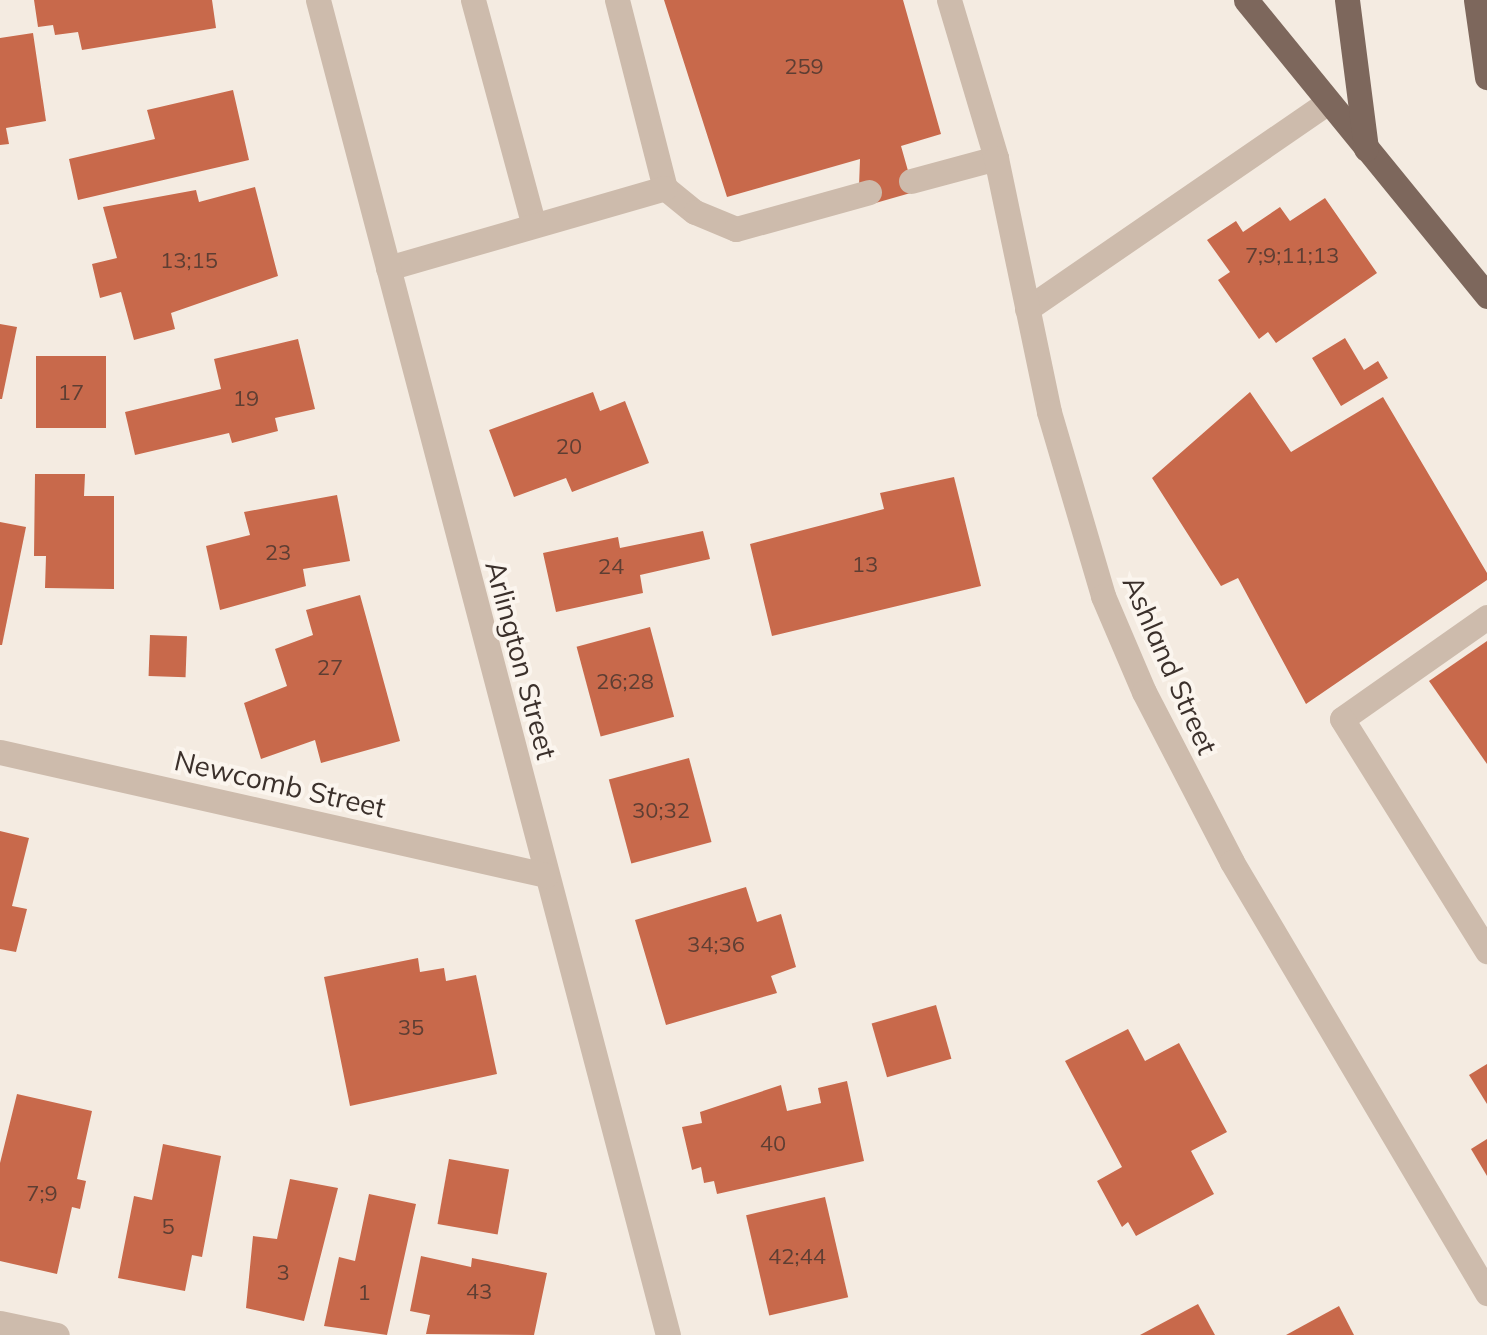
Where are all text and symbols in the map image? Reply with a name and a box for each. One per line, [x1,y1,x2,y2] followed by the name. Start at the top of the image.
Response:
[784,54,824,80] house number: 259
[1245,243,1339,269] house number: 7;9;11;13
[160,248,218,274] house number: 13;15
[58,380,84,406] house number: 17
[233,386,259,412] house number: 19
[556,434,582,460] house number: 20
[265,540,291,566] house number: 23
[852,552,878,578] house number: 13
[598,554,624,580] house number: 24
[478,557,564,763] street label: Arlington Street
[1116,570,1224,760] street label: Ashland Street
[317,655,343,681] house number: 27
[596,669,654,695] house number: 26;28
[171,743,389,825] street label: Newcomb Street
[632,798,690,824] house number: 30;32
[687,932,745,958] house number: 34;36
[398,1015,424,1041] house number: 35
[760,1131,786,1157] house number: 40
[26,1181,58,1207] house number: 7;9
[161,1214,175,1240] house number: 5
[768,1244,826,1270] house number: 42;44
[276,1260,290,1286] house number: 3
[466,1279,492,1305] house number: 43
[357,1280,371,1306] house number: 1

